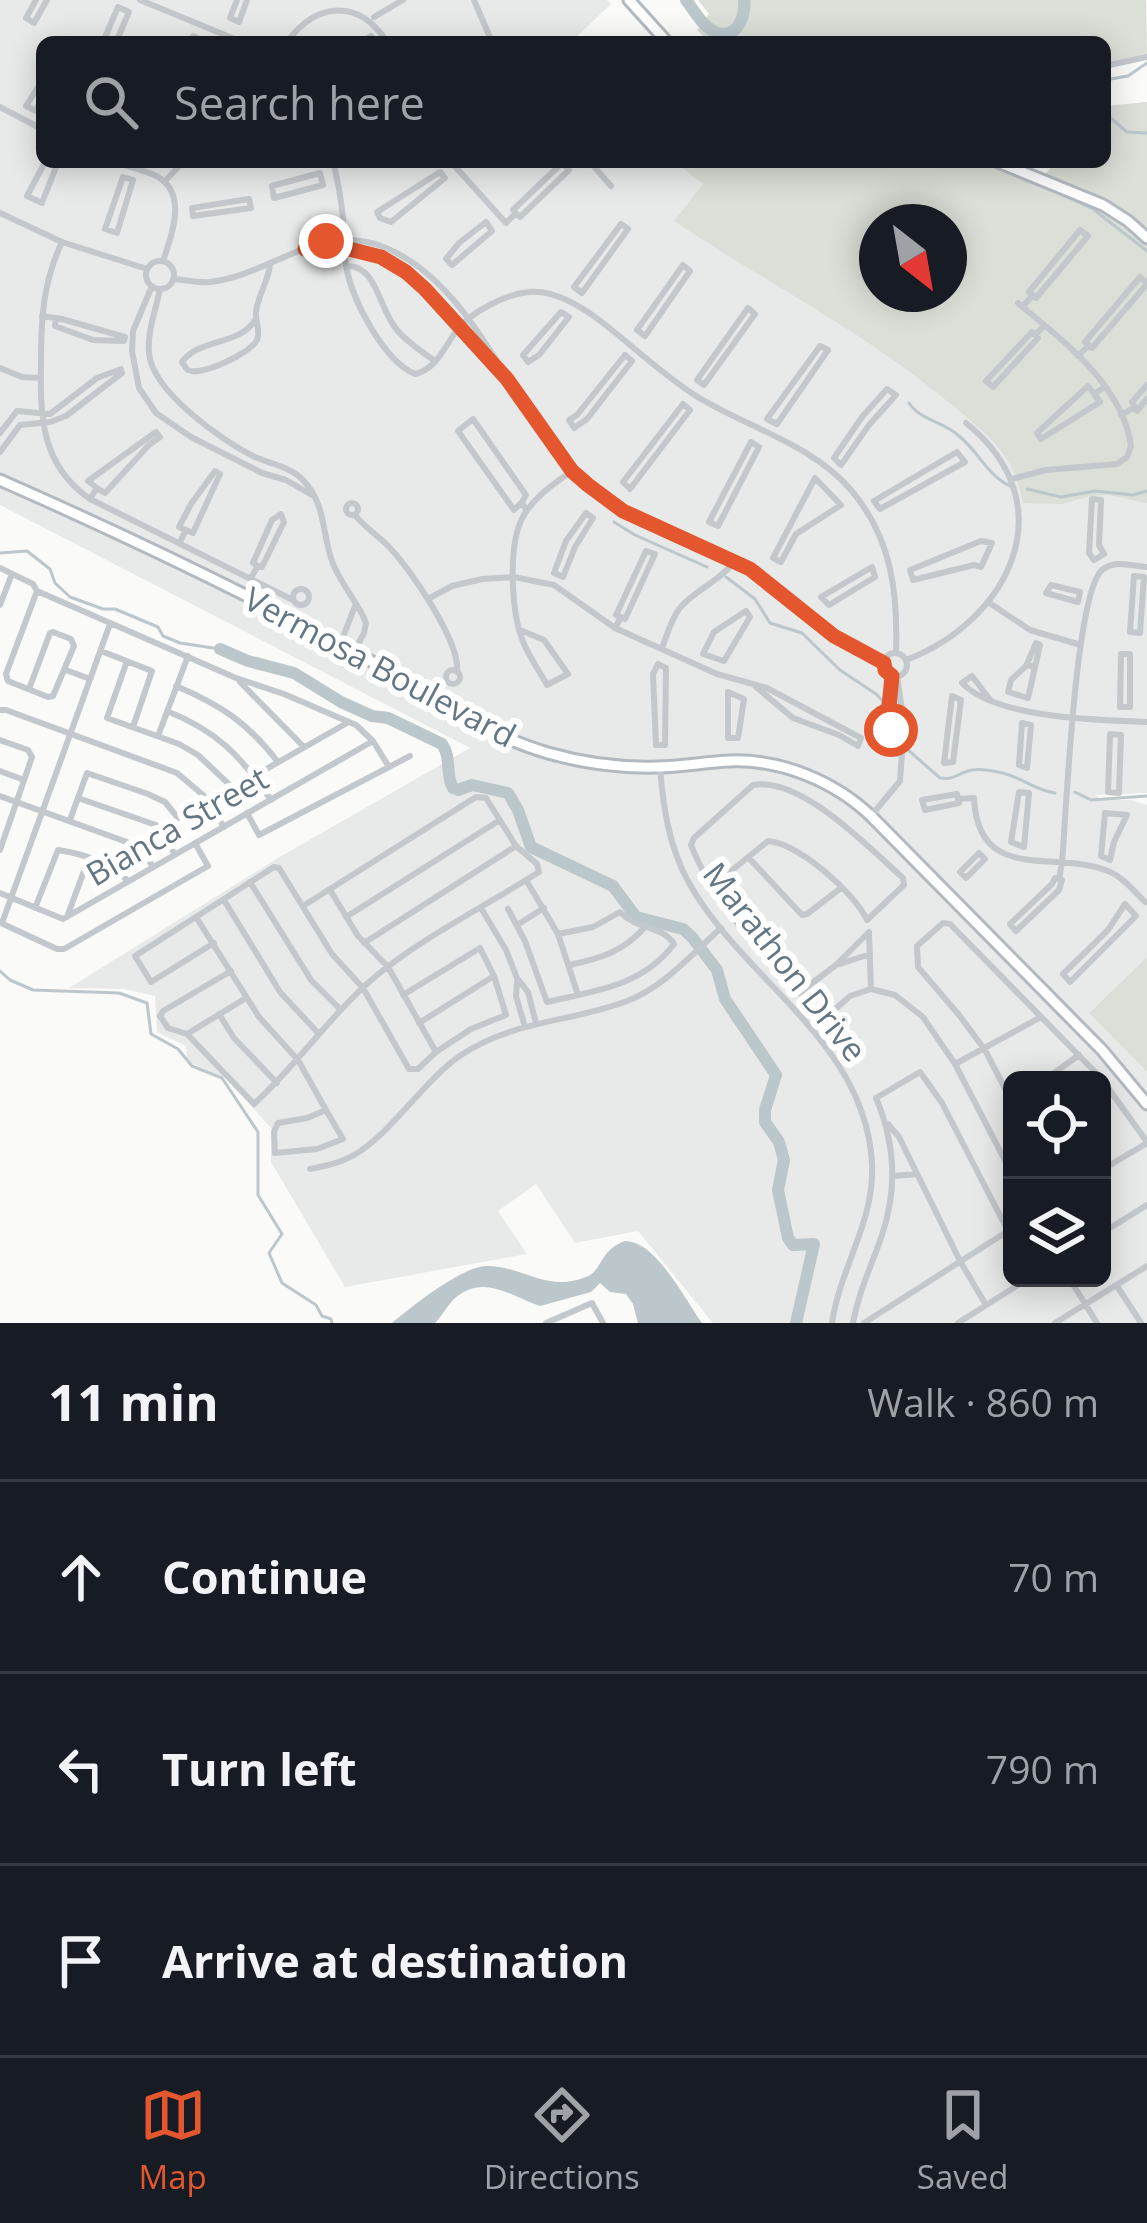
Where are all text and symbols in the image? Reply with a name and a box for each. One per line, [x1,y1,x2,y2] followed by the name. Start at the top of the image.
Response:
[36,36,1111,168] search box
[78,69,144,135] icon: search
[174,72,425,133] text: Search here
[859,204,967,312] north arrow
[299,214,353,268] route end
[237,576,524,757] street label: Vermosa Boulevard
[864,703,918,757] route start
[78,755,276,896] street label: Bianca Street
[693,853,877,1071] street label: Marathon Drive
[1003,1071,1111,1287] map controls
[1003,1071,1111,1179] button: locate
[1003,1179,1111,1287] button: layers
[48,1366,219,1436] text: 11 min
[867,1375,1099,1428] text: Walk · 860 m
[48,1544,114,1610] icon: ahead
[162,1546,367,1607] text: Continue
[1008,1550,1099,1603] text: 70 m
[48,1736,114,1802] icon: left
[162,1738,357,1799] text: Turn left
[986,1742,1099,1795] text: 790 m
[48,1928,114,1994] icon: arrive
[162,1930,628,1991] text: Arrive at destination
[139,2082,207,2199] tab: Map
[484,2082,640,2199] tab: Directions
[917,2082,1008,2199] tab: Saved

